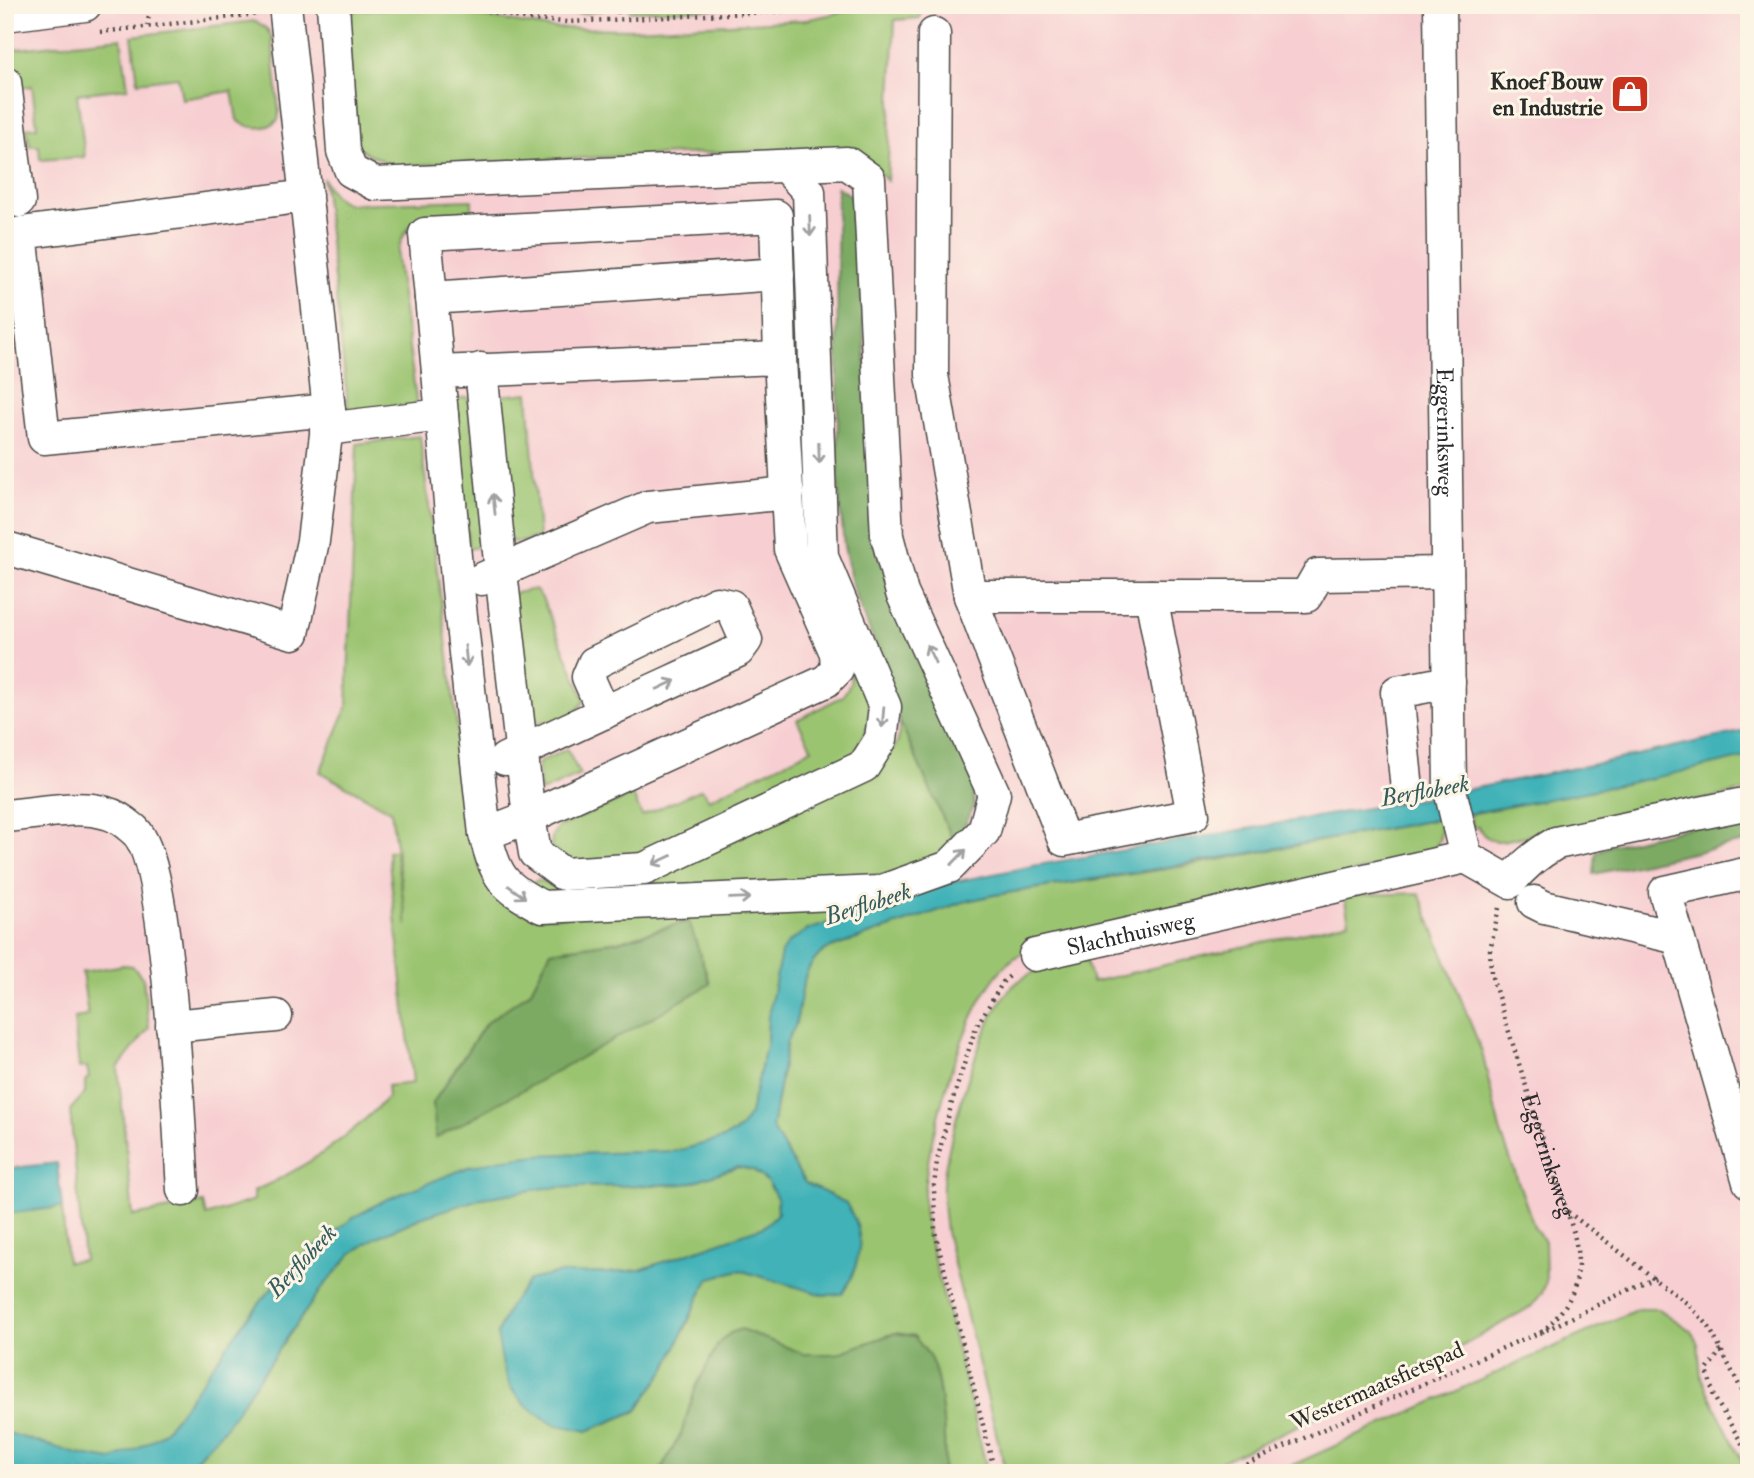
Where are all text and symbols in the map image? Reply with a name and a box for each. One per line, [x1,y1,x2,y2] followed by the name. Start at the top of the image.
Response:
[1490,67,1604,122] place label: Knoef Bouw en Industrie
[1609,73,1651,115] shop icon: Knoef Bouw en Industrie
[804,214,817,237] one-way arrow
[1430,367,1461,497] street label: Eggerinksweg
[812,442,825,465] one-way arrow
[487,493,500,516] one-way arrow
[924,644,938,665] one-way arrow
[459,645,472,667] one-way arrow
[654,678,676,691] one-way arrow
[876,705,889,728] one-way arrow
[1377,768,1472,814] water label: Berflobeek
[950,849,967,866] one-way arrow
[652,854,673,867] one-way arrow
[820,875,915,933] water label: Berflobeek
[507,885,526,899] one-way arrow
[728,892,751,905] one-way arrow
[1064,905,1198,962] street label: Slachthuisweg
[1515,1089,1583,1222] street label: Eggerinksweg
[260,1218,344,1305] water label: Berflobeek
[1285,1335,1469,1439] street label: Westermaatsfietspad

